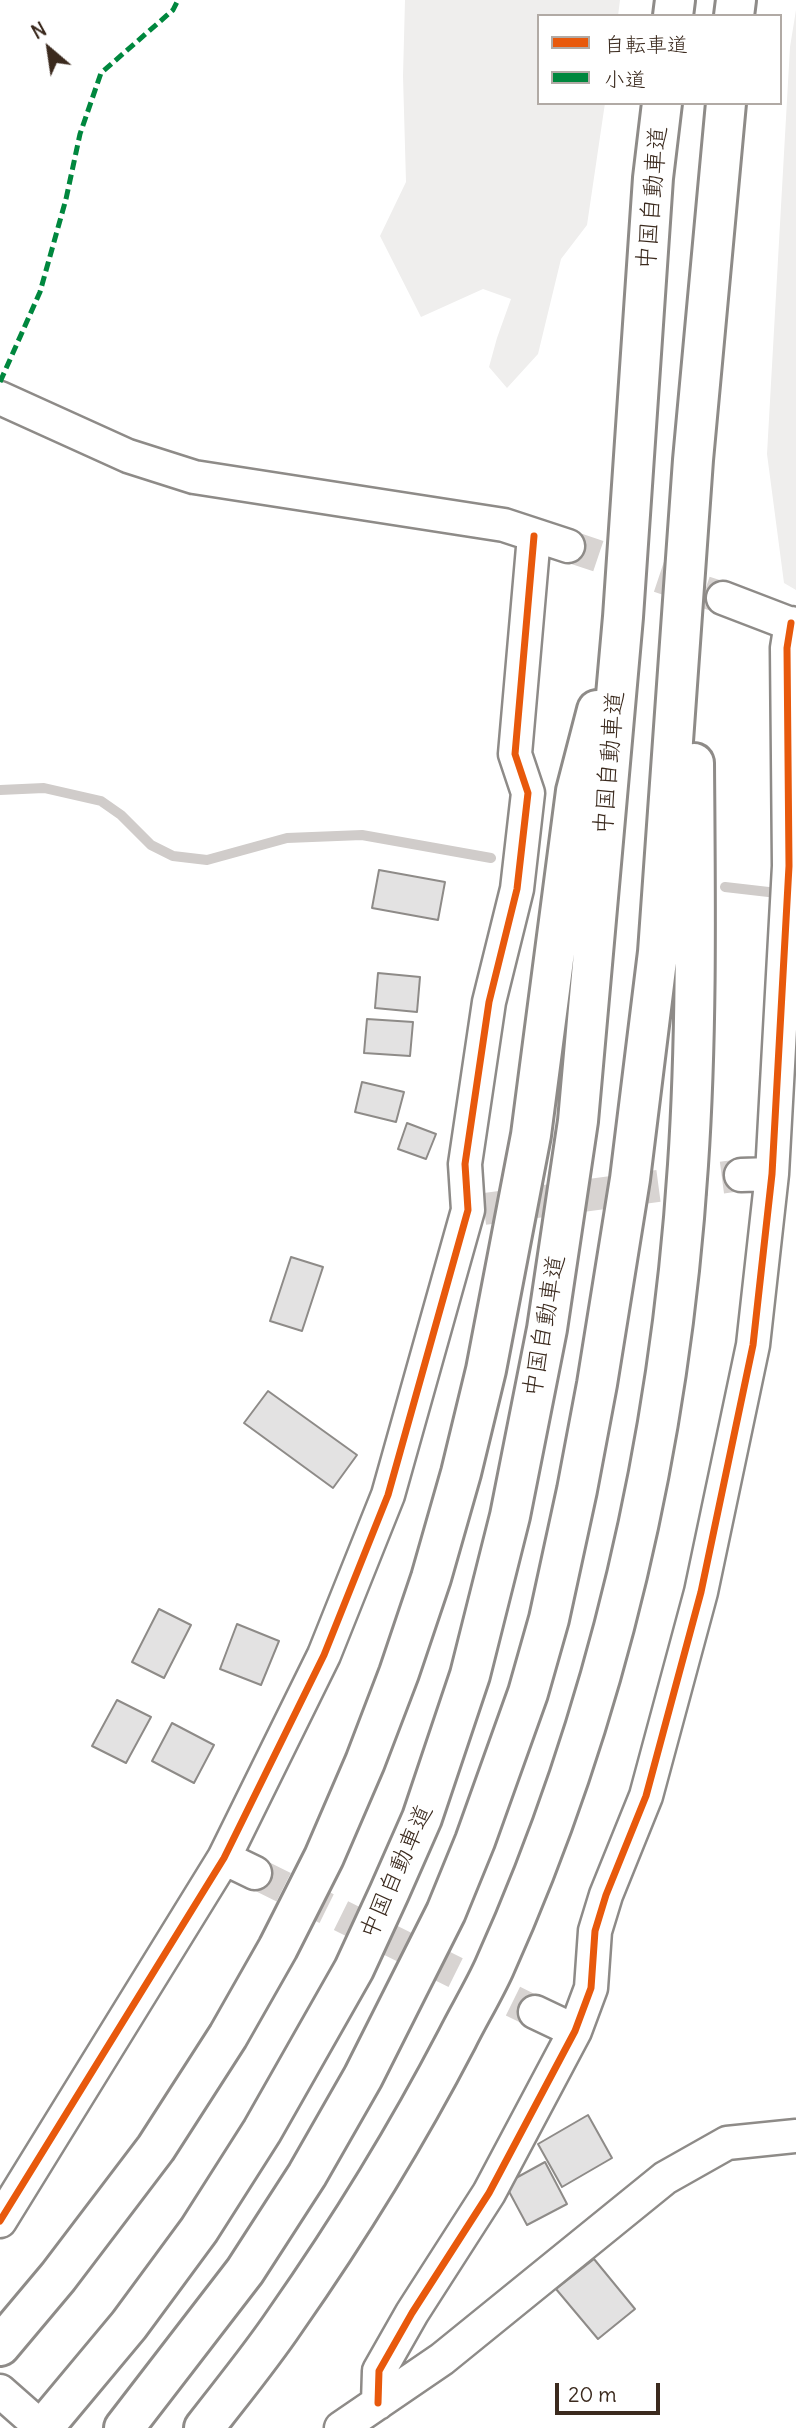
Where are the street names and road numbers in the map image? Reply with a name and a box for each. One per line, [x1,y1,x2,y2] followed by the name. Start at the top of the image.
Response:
[632,125,674,271] street label: 中国自動車道
[589,690,631,836] street label: 中国自動車道
[518,1253,572,1399] street label: 中国自動車道
[355,1800,439,1944] street label: 中国自動車道

